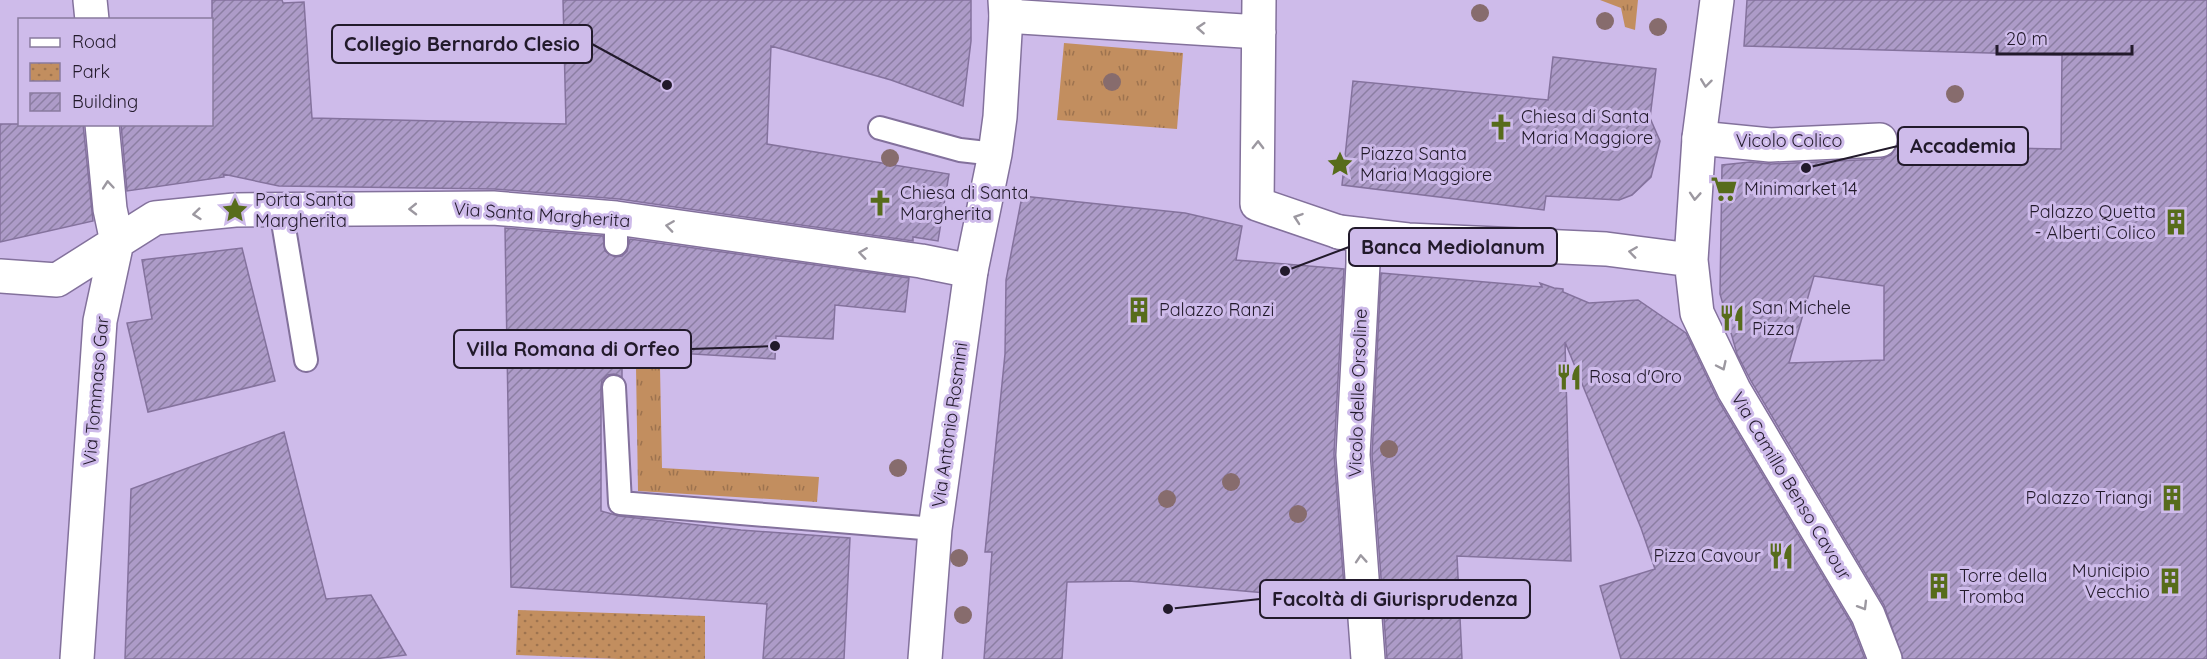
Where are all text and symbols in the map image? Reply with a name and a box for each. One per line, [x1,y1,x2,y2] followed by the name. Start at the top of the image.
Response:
[18,18,213,126] legend
[1997,18,2132,56] scale bar
[1196,22,1205,35] one-way arrow
[332,25,592,63] callout: Collegio Bernardo Clesio
[2006,27,2048,50] text: 20 m
[72,30,117,53] text: Road
[344,31,580,56] text: Collegio Bernardo Clesio
[72,60,110,83] text: Park
[1700,79,1713,88] one-way arrow
[72,90,138,113] text: Building
[1521,105,1653,149] place label: Chiesa di Santa Maria Maggiore
[1486,112,1516,142] church icon: Chiesa di Santa Maria Maggiore
[1898,127,2028,165] callout: Accademia
[1736,129,1842,152] street label: Vicolo Colico
[1910,133,2016,158] text: Accademia
[1251,141,1264,150] one-way arrow
[1360,142,1492,186] place label: Piazza Santa Maria Maggiore
[1325,149,1355,179] place icon: Piazza Santa Maria Maggiore
[1709,174,1739,204] supermarket icon: Minimarket 14
[1744,177,1858,200] place label: Minimarket 14
[102,180,115,189] one-way arrow
[900,181,1029,225] place label: Chiesa di Santa Margherita
[255,188,354,232] place label: Porta Santa Margherita
[865,188,895,218] church icon: Chiesa di Santa Margherita
[1689,192,1702,201] one-way arrow
[220,195,250,225] place icon: Porta Santa Margherita
[453,197,631,232] street label: Via Santa Margherita
[2029,200,2156,244] place label: Palazzo Quetta - Alberti Colico
[409,202,418,215] one-way arrow
[193,207,202,220] one-way arrow
[2161,207,2191,237] building icon: Palazzo Quetta - Alberti Colico
[1293,212,1304,225] one-way arrow
[665,220,675,232] one-way arrow
[1349,228,1557,266] callout: Banca Mediolanum
[1361,234,1545,259] text: Banca Mediolanum
[859,247,868,259] one-way arrow
[1628,247,1638,259] one-way arrow
[1124,295,1154,325] building icon: Palazzo Ranzi
[1752,296,1851,340] place label: San Michele Pizza
[1159,298,1274,321] place label: Palazzo Ranzi
[1717,303,1747,333] restaurant icon: San Michele Pizza
[1343,308,1372,478] street label: Vicolo delle Orsoline
[78,315,113,467] street label: Via Tommaso Gar
[454,330,691,368] callout: Villa Romana di Orfeo
[466,336,680,361] text: Villa Romana di Orfeo
[927,341,972,509] street label: Via Antonio Rosmini
[1715,359,1727,370] one-way arrow
[1554,362,1584,392] restaurant icon: Rosa d'Oro
[1589,365,1682,388] place label: Rosa d'Oro
[1726,388,1857,584] street label: Via Camillo Benso Cavour
[2157,483,2187,513] building icon: Palazzo Triangi
[2026,486,2152,509] place label: Palazzo Triangi
[1766,541,1796,571] restaurant icon: Pizza Cavour
[1653,544,1761,567] place label: Pizza Cavour
[1355,554,1368,563] one-way arrow
[2072,559,2150,603] place label: Municipio Vecchio
[1959,564,2047,608] place label: Torre della Tromba
[2155,566,2185,596] building icon: Municipio Vecchio
[1924,571,1954,601] building icon: Torre della Tromba
[1260,580,1530,618] callout: Facoltà di Giurisprudenza
[1272,586,1518,611] text: Facoltà di Giurisprudenza
[1856,600,1867,610] one-way arrow

